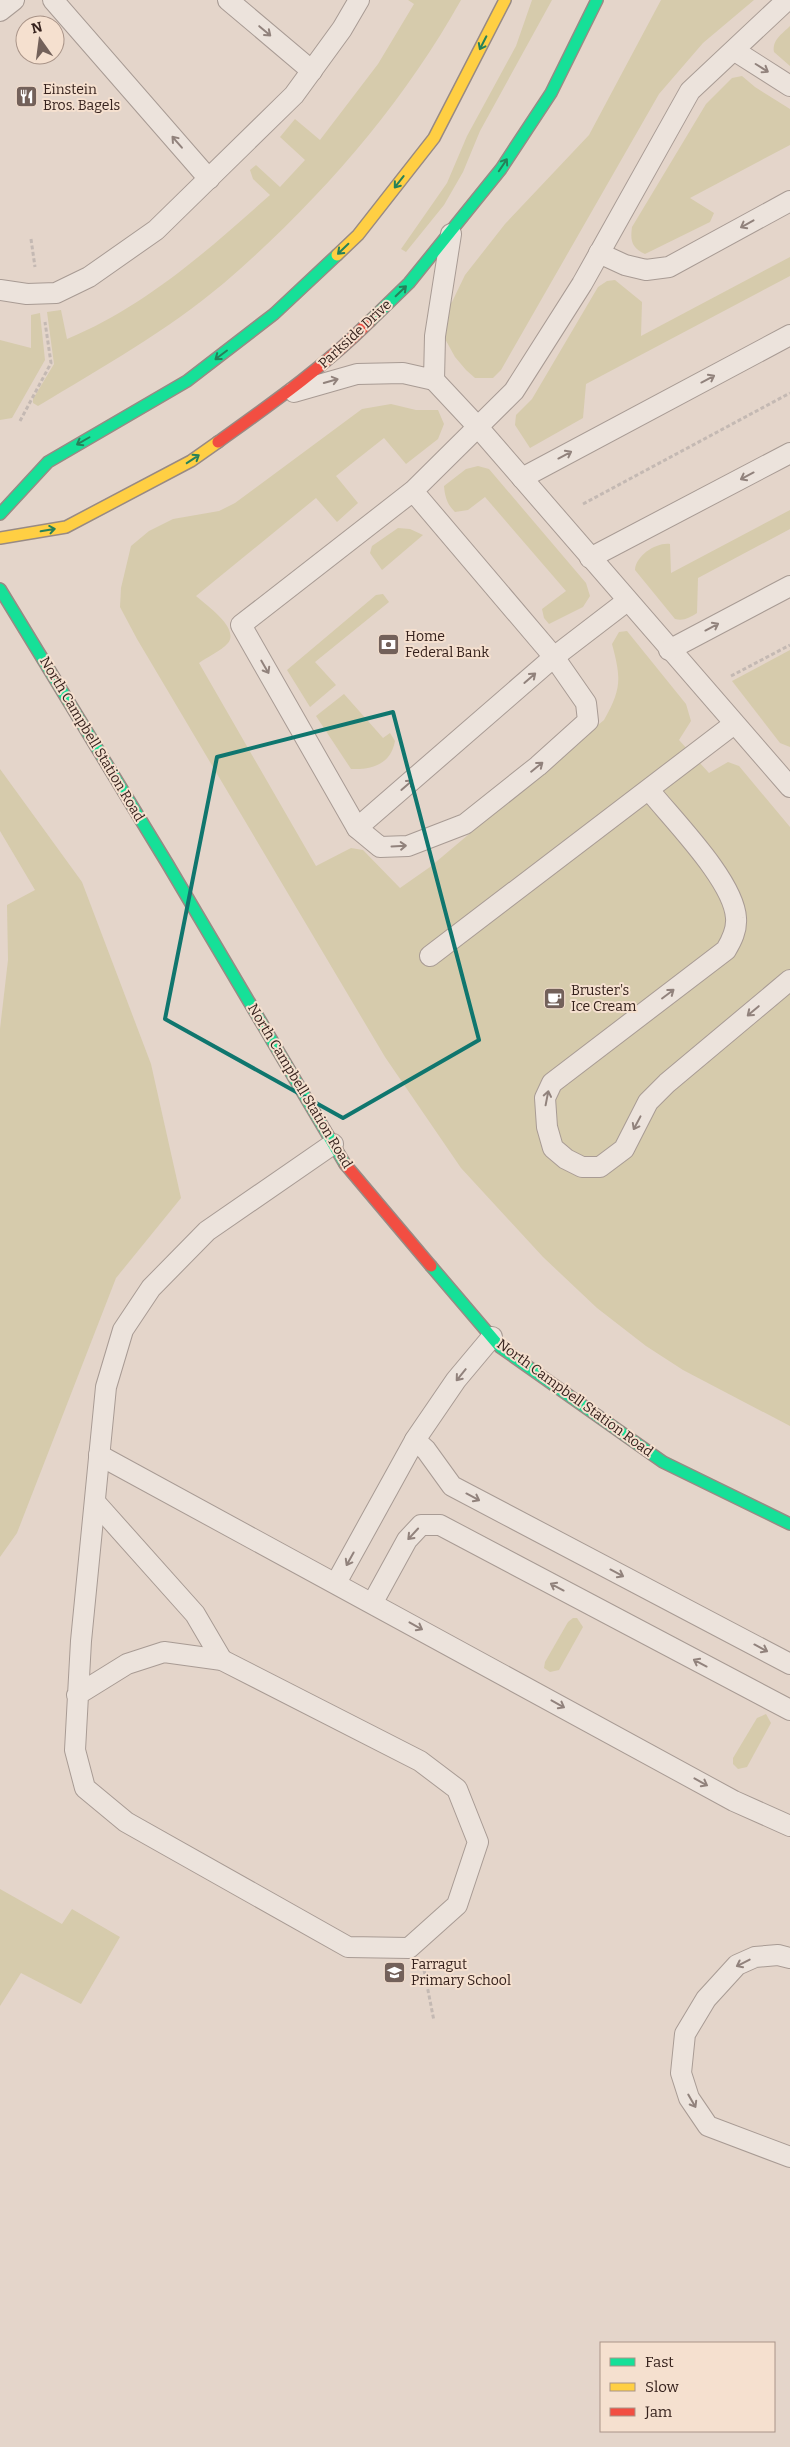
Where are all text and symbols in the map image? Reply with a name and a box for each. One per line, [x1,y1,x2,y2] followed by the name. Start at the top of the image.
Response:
[15,15,65,65] north arrow
[30,18,44,37] text: N
[258,26,271,37] one-way arrow
[478,36,488,51] one-way arrow
[755,63,769,73] one-way arrow
[43,81,120,114] place label: Einstein Bros. Bagels
[15,85,39,109] restaurant icon: Einstein Bros. Bagels
[171,135,182,148] one-way arrow
[498,158,508,172] one-way arrow
[394,175,405,188] one-way arrow
[741,220,755,230] one-way arrow
[337,243,349,255] one-way arrow
[395,285,407,297] one-way arrow
[315,296,395,372] street label: Parkside Drive
[215,350,228,361] one-way arrow
[700,374,715,383] one-way arrow
[323,376,339,386] one-way arrow
[76,437,91,447] one-way arrow
[557,450,572,459] one-way arrow
[186,454,200,464] one-way arrow
[740,472,755,481] one-way arrow
[40,525,56,535] one-way arrow
[704,622,719,631] one-way arrow
[405,628,489,661] place label: Home Federal Bank
[377,632,401,656] bank icon: Home Federal Bank
[36,654,148,824] street label: North Campbell Station Road
[261,660,271,674] one-way arrow
[523,672,536,684] one-way arrow
[530,761,543,772] one-way arrow
[400,779,413,790] one-way arrow
[390,842,406,851] one-way arrow
[571,982,637,1015] place label: Bruster's Ice Cream
[543,986,567,1010] cafe icon: Bruster's Ice Cream
[661,989,675,999] one-way arrow
[244,1001,356,1171] street label: North Campbell Station Road
[746,1006,759,1017] one-way arrow
[543,1091,553,1107] one-way arrow
[632,1116,642,1131] one-way arrow
[494,1336,656,1460] street label: North Campbell Station Road
[455,1368,466,1381] one-way arrow
[465,1493,480,1502] one-way arrow
[407,1527,419,1540] one-way arrow
[344,1551,354,1566] one-way arrow
[609,1568,624,1578] one-way arrow
[549,1582,564,1592] one-way arrow
[408,1621,423,1631] one-way arrow
[753,1643,768,1653] one-way arrow
[693,1658,708,1668] one-way arrow
[550,1700,565,1709] one-way arrow
[693,1778,707,1788] one-way arrow
[411,1956,511,1989] place label: Farragut Primary School
[736,1958,751,1968] one-way arrow
[383,1960,407,1984] school or university icon: Farragut Primary School
[687,2093,697,2107] one-way arrow
[600,2342,775,2432] legend
[645,2353,674,2371] text: Fast
[645,2378,680,2396] text: Slow
[644,2403,673,2421] text: Jam

